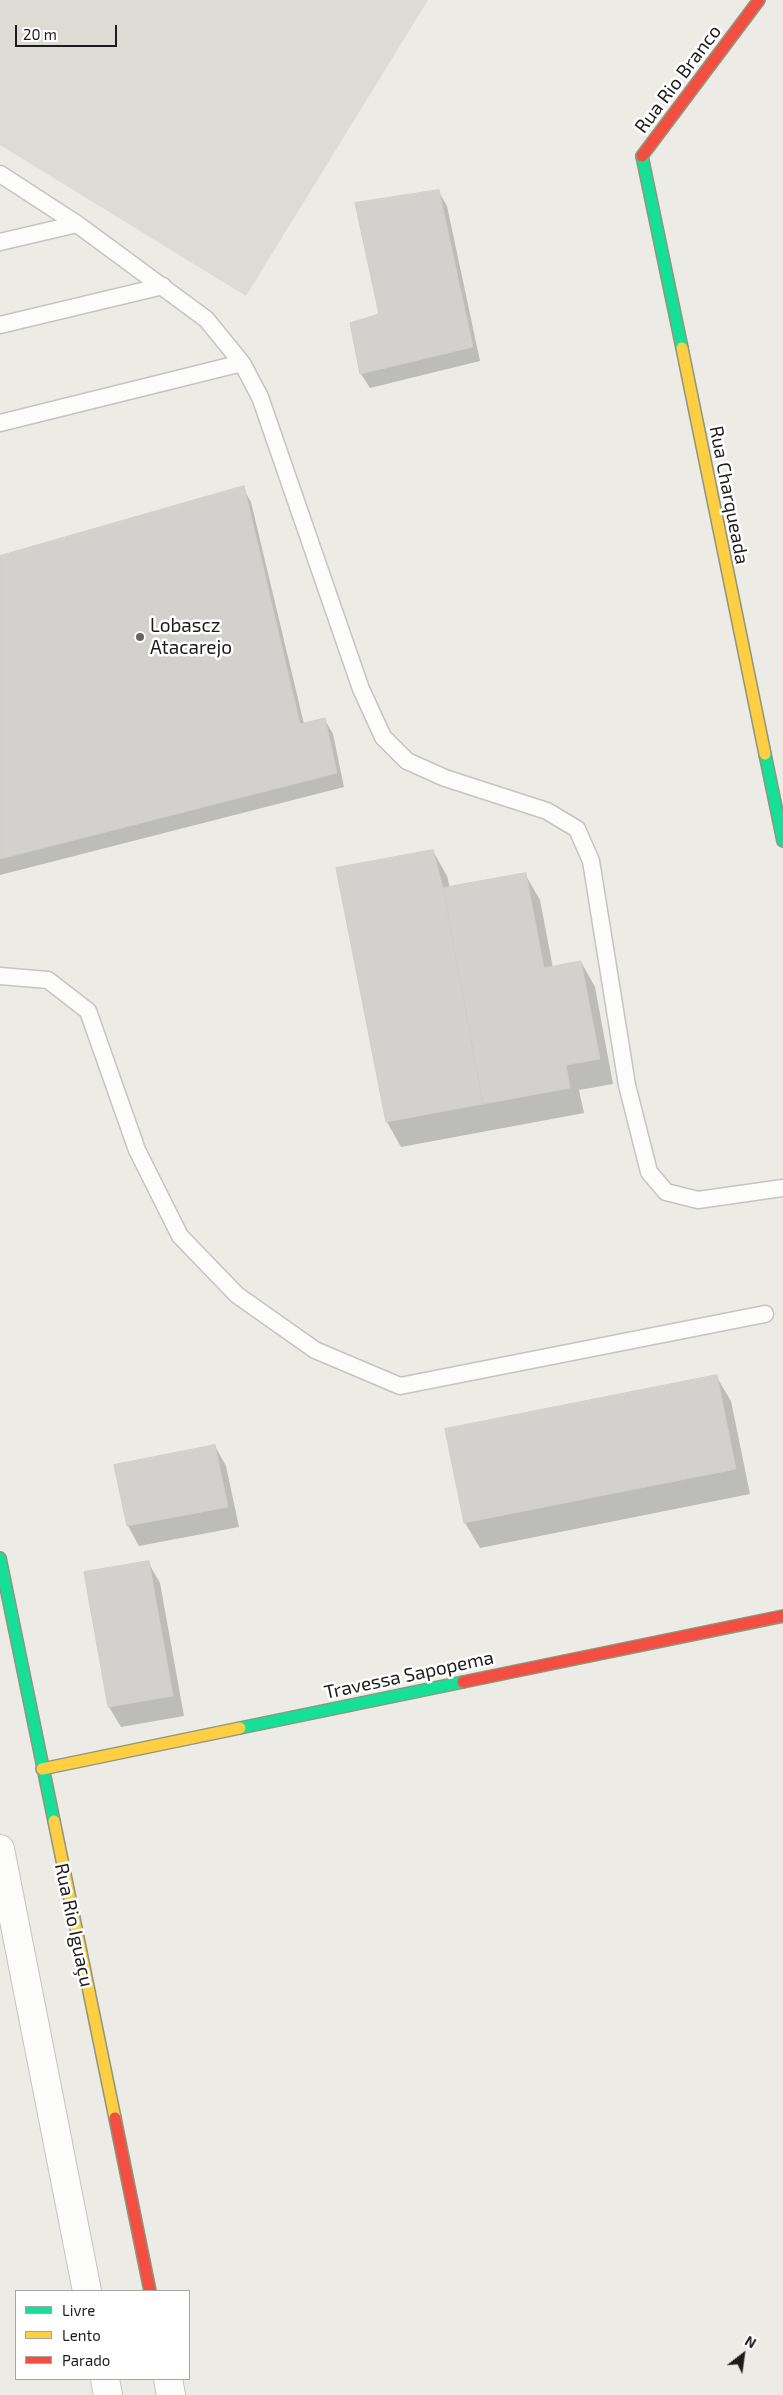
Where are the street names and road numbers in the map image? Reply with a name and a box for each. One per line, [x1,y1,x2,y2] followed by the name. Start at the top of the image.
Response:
[630,20,726,138] street label: Rua Rio Branco
[704,424,754,566] street label: Rua Charqueada
[322,1646,496,1704] street label: Travessa Sapopema
[50,1861,98,1989] street label: Rua Rio Iguaçu

